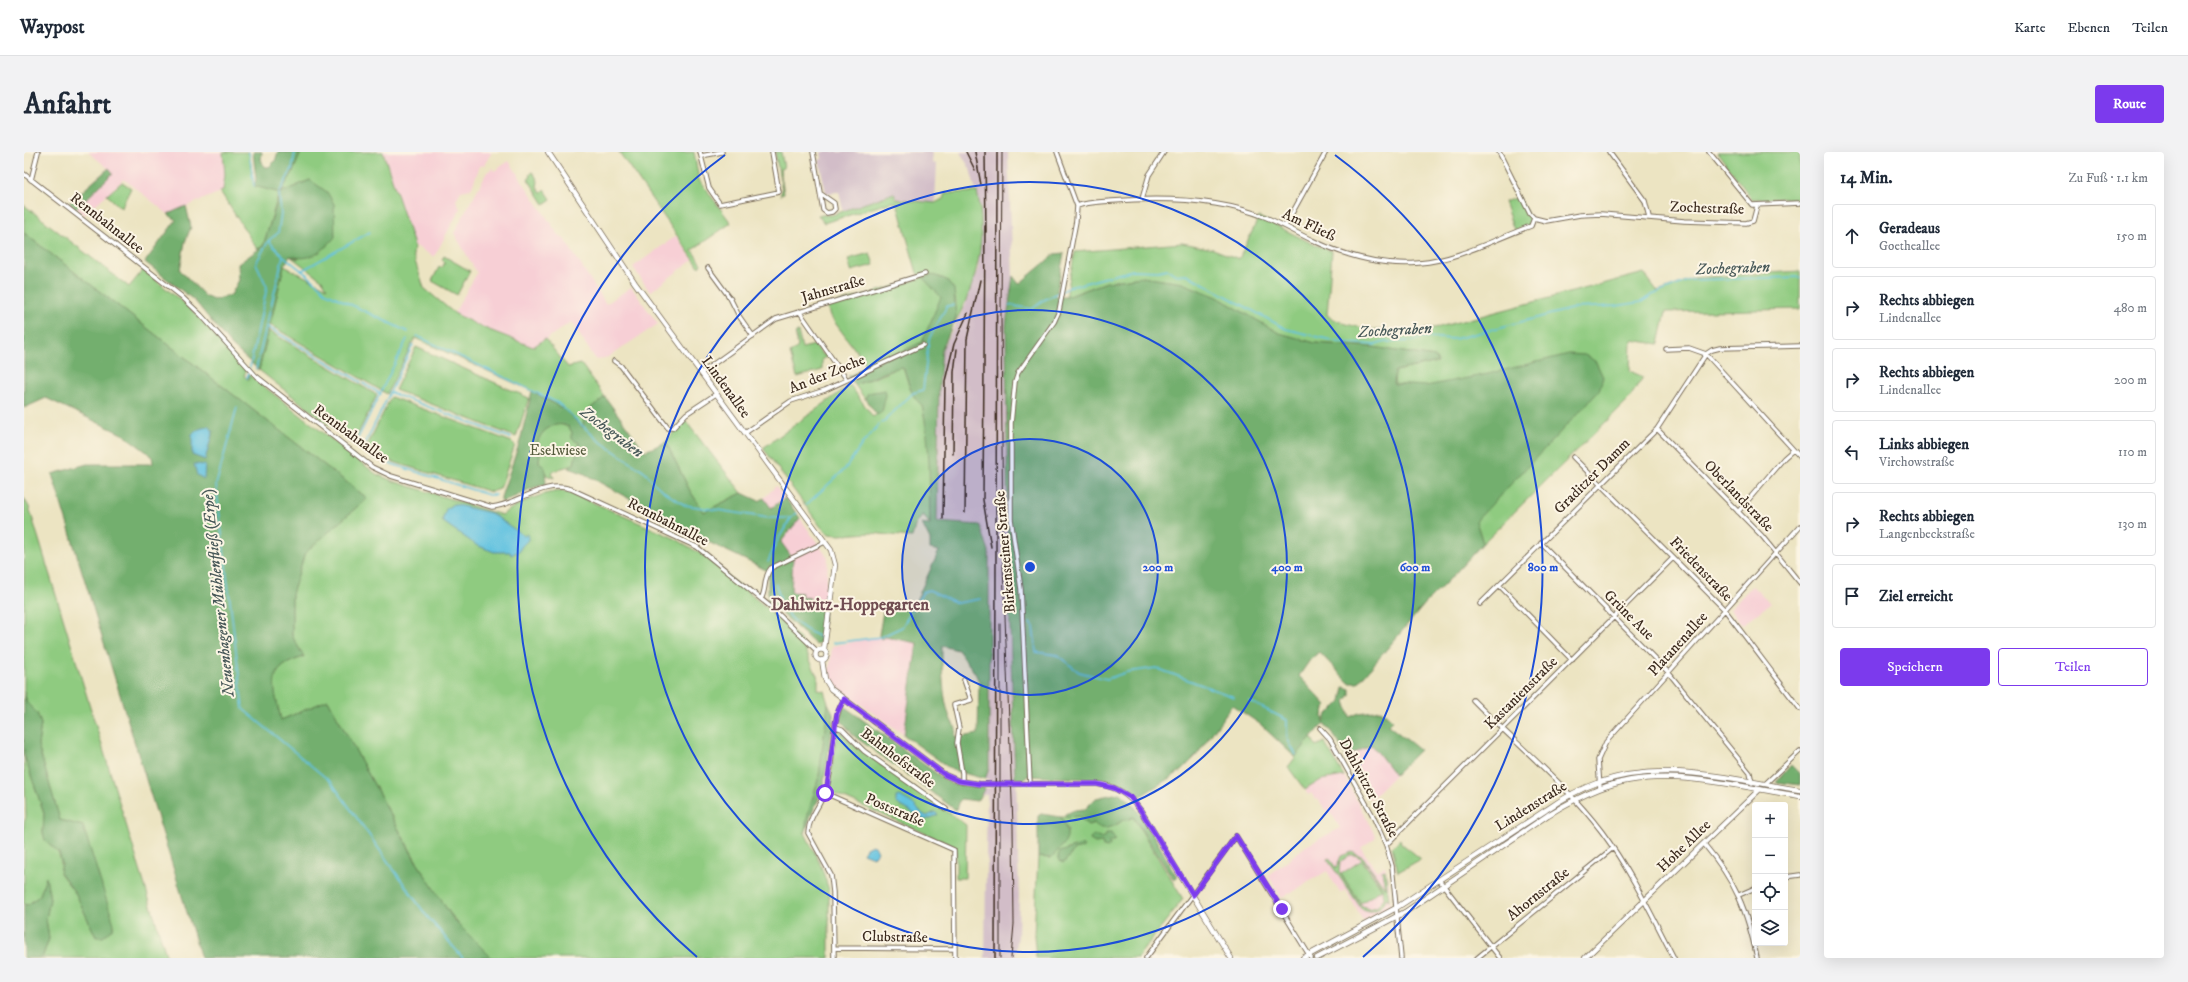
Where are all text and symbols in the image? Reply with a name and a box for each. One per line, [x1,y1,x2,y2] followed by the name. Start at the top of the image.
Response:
[20,16,84,39] text: Waypost
[2014,19,2045,37] text: Karte
[2067,19,2110,37] text: Ebenen
[2132,19,2168,37] text: Teilen
[2095,85,2164,123] button: Route
[24,87,111,122] text: Anfahrt
[1840,167,1893,189] text: 14 Min.
[2069,170,2148,186] text: Zu Fuß · 1.1 km
[66,188,148,258] street label: Rennbahnallee
[1669,197,1745,219] street label: Zochestraße
[1279,204,1339,246] street label: Am Fließ
[1879,219,1940,238] text: Geradeaus
[1841,225,1863,247] icon: ahead
[2116,228,2147,244] text: 150 m
[1879,238,1940,254] text: Goetheallee
[1695,257,1770,279] water label: Zochegraben
[797,271,867,308] street label: Jahnstraße
[1879,291,1974,310] text: Rechts abbiegen
[1841,297,1863,319] icon: right
[2113,300,2147,316] text: 480 m
[1879,310,1941,326] text: Lindenallee
[1357,318,1432,342] water label: Zochegraben
[786,350,868,398] street label: An der Zoche
[697,352,755,422] street label: Lindenallee
[1879,363,1974,382] text: Rechts abbiegen
[1841,369,1863,391] icon: right
[2114,372,2147,388] text: 200 m
[1879,382,1941,398] text: Lindenallee
[310,400,392,468] street label: Rennbahnallee
[576,401,647,462] water label: Zochegraben
[1550,434,1634,518] street label: Graditzer Damm
[1879,435,1969,454] text: Links abbiegen
[529,441,587,460] park label: Eselwiese
[1841,441,1863,463] icon: left
[2118,444,2147,460] text: 110 m
[1879,454,1954,470] text: Virchowstraße
[1700,456,1778,536] street label: Oberlandstraße
[197,488,239,699] water label: Neuenhagener Mühlenfließ (Erpe)
[990,490,1020,614] street label: Birkensteiner Straße
[624,493,712,551] street label: Rennbahnallee
[1879,507,1974,526] text: Rechts abbiegen
[1841,513,1863,535] icon: right
[2118,516,2147,532] text: 130 m
[1879,526,1975,542] text: Langenbeckstraße
[1665,533,1737,605] street label: Friedenstraße
[1023,560,1037,574] centre of rings
[1143,560,1173,575] text: 200 m
[1270,560,1303,575] text: 400 m
[1400,560,1430,575] text: 600 m
[1528,560,1558,575] text: 800 m
[1841,585,1863,607] icon: arrive
[1600,586,1658,644] street label: Grüne Aue
[1879,587,1953,606] text: Ziel erreicht
[771,594,929,616] district label: Dahlwitz-Hoppegarten
[1644,608,1712,680] street label: Platanenallee
[1840,648,1990,686] button: Speichern
[1998,648,2148,686] button: Teilen
[1480,652,1562,734] street label: Kastanienstraße
[857,724,939,792] street label: Bahnhofstraße
[1335,735,1403,841] street label: Dahlwitzer Straße
[1492,776,1570,836] street label: Lindenstraße
[816,784,834,802] route start
[862,789,928,831] street label: Poststraße
[1752,802,1788,946] map controls
[1752,802,1788,838] button: +
[1653,816,1715,876] street label: Hohe Allee
[1752,838,1788,874] button: −
[1503,863,1573,925] street label: Ahornstraße
[1752,874,1788,910] button: locate
[1273,900,1291,918] route end
[1752,910,1788,946] button: layers
[862,927,928,947] street label: Clubstraße

